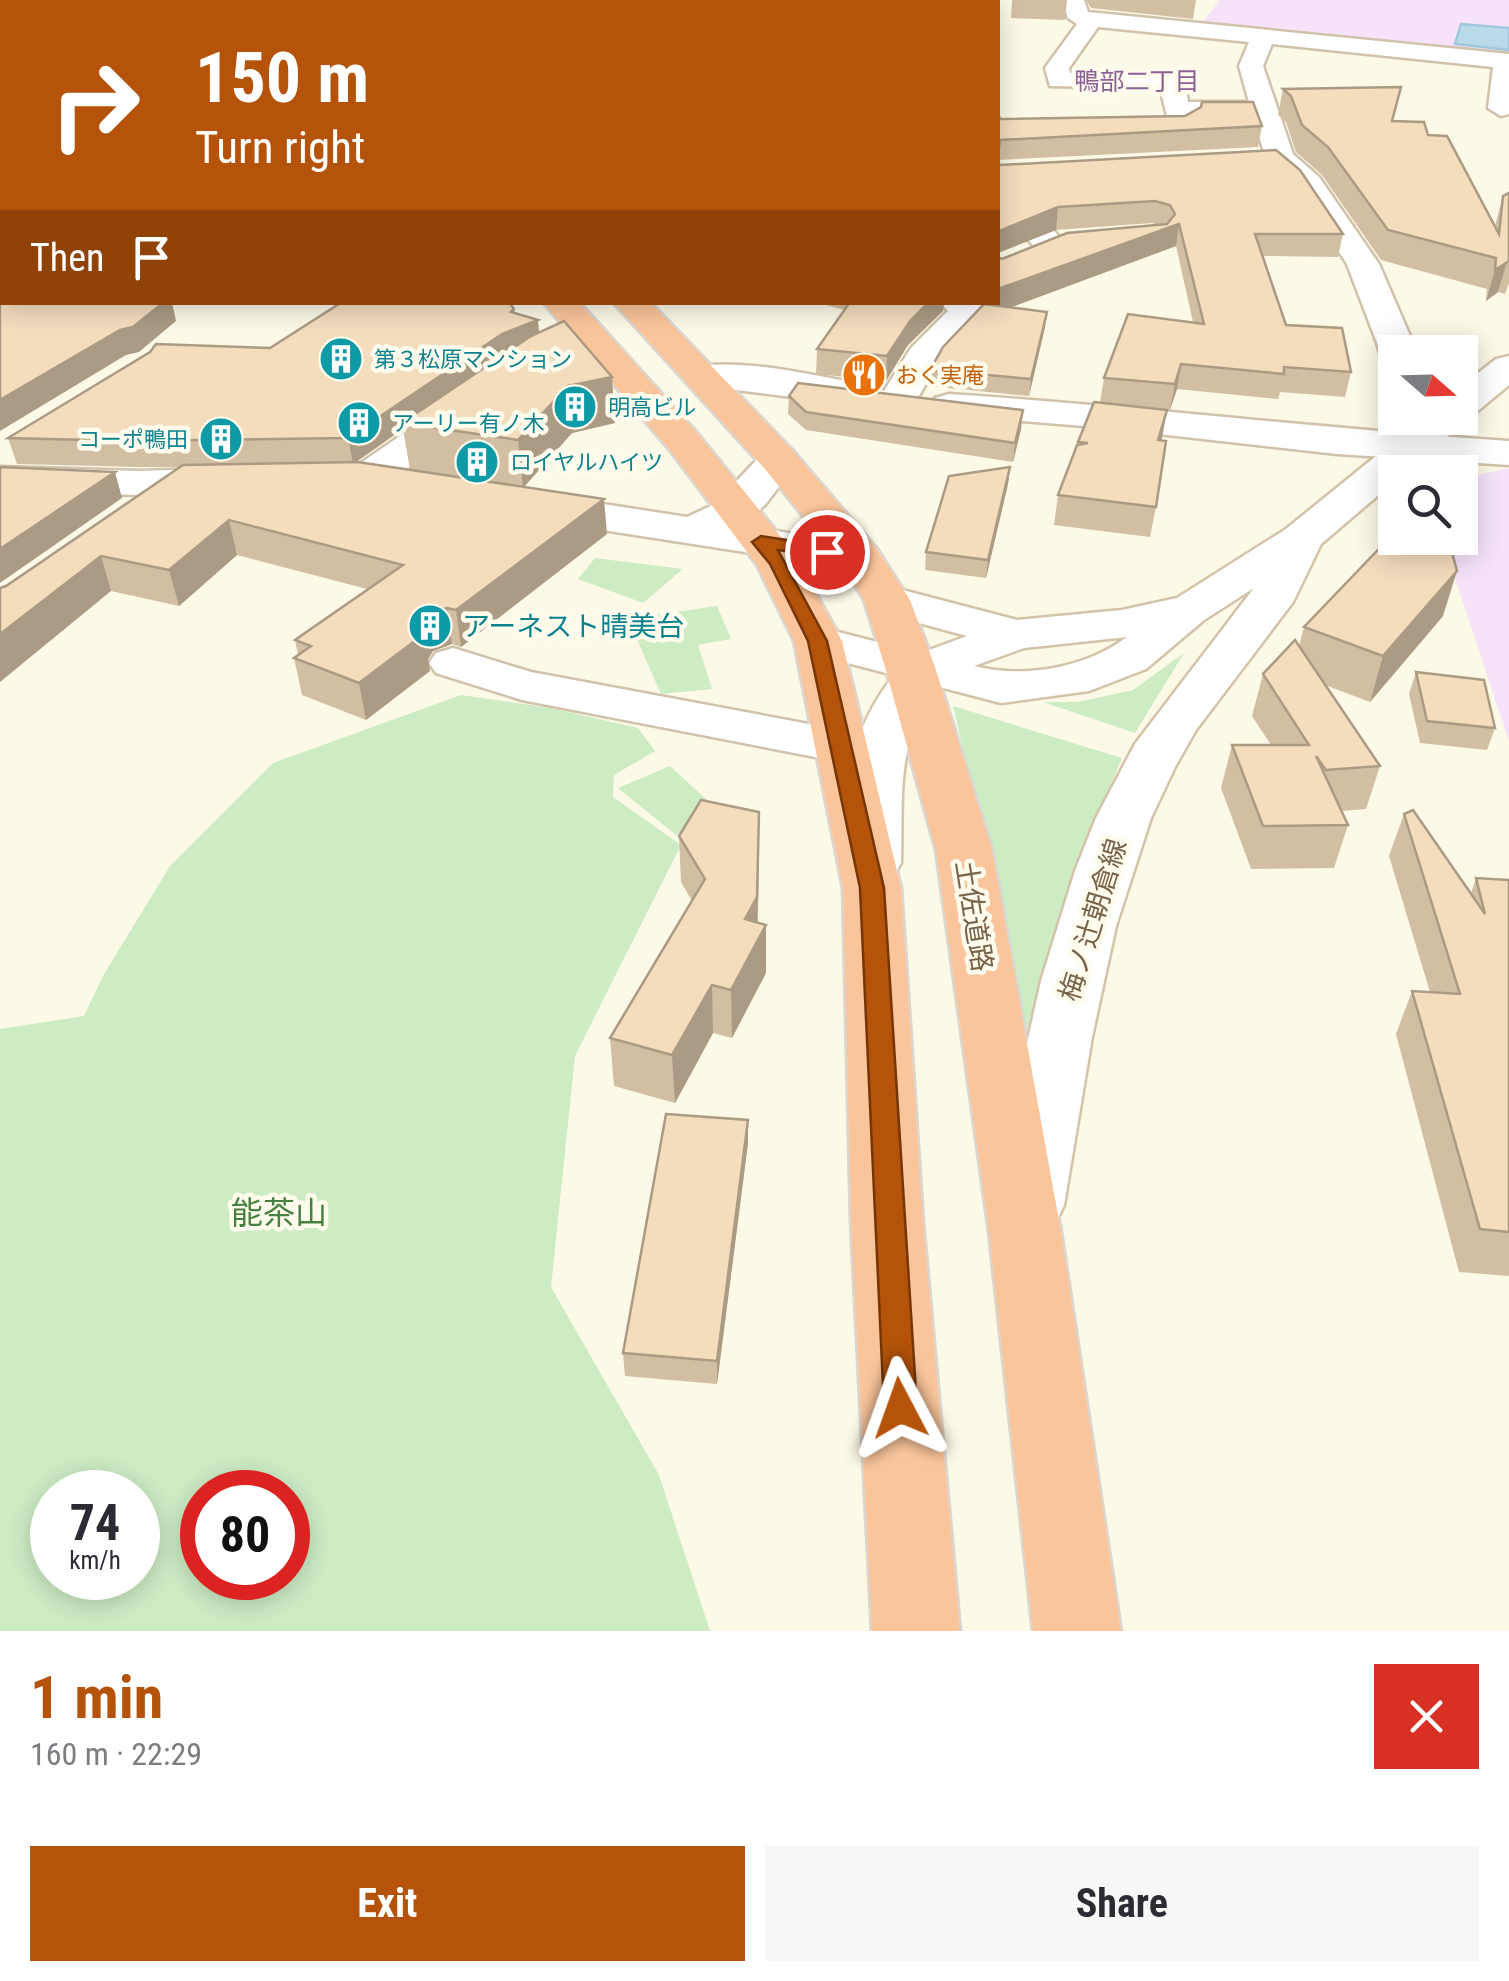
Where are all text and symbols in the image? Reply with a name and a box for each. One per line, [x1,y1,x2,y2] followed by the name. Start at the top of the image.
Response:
[195,37,369,119] text: 150 m
[30,40,160,170] icon: right
[1074,67,1200,96] district label: 鴨部二丁目
[195,121,365,174] text: Turn right
[124,230,179,285] icon: arrive
[30,236,104,280] text: Then
[1378,335,1478,435] north arrow
[1378,335,1478,555] map controls
[318,336,364,382] building icon: 第３松原マンション
[374,347,572,372] place label: 第３松原マンション
[841,352,887,398] restaurant icon: おく実庵
[896,363,984,388] place label: おく実庵
[552,384,598,430] building icon: 明高ビル
[608,395,696,420] place label: 明高ビル
[336,400,382,446] building icon: アーリー有ノ木
[392,411,545,436] place label: アーリー有ノ木
[198,416,244,462] building icon: コーポ鴨田
[78,427,188,452] place label: コーポ鴨田
[454,439,500,485] building icon: ロイヤルハイツ
[510,450,663,475] place label: ロイヤルハイツ
[1378,455,1478,555] button: search
[785,510,870,595] pin
[800,525,855,580] icon: arrive
[407,603,453,649] building icon: アーネスト晴美台
[462,610,684,643] place label: アーネスト晴美台
[1053,835,1133,1005] street label: 梅ノ辻朝倉線
[949,858,999,974] street label: 土佐道路
[231,1194,327,1232] park label: 能茶山
[848,1356,952,1460] position arrow
[180,1470,310,1600] speed limit sign: 80
[70,1494,120,1552] text: 74
[69,1546,121,1575] text: km/h
[30,1662,163,1733] text: 1 min
[1374,1664,1479,1769] button: close
[30,1735,202,1773] text: 160 m · 22:29
[30,1846,745,1961] button: Exit
[765,1846,1479,1961] button: Share

